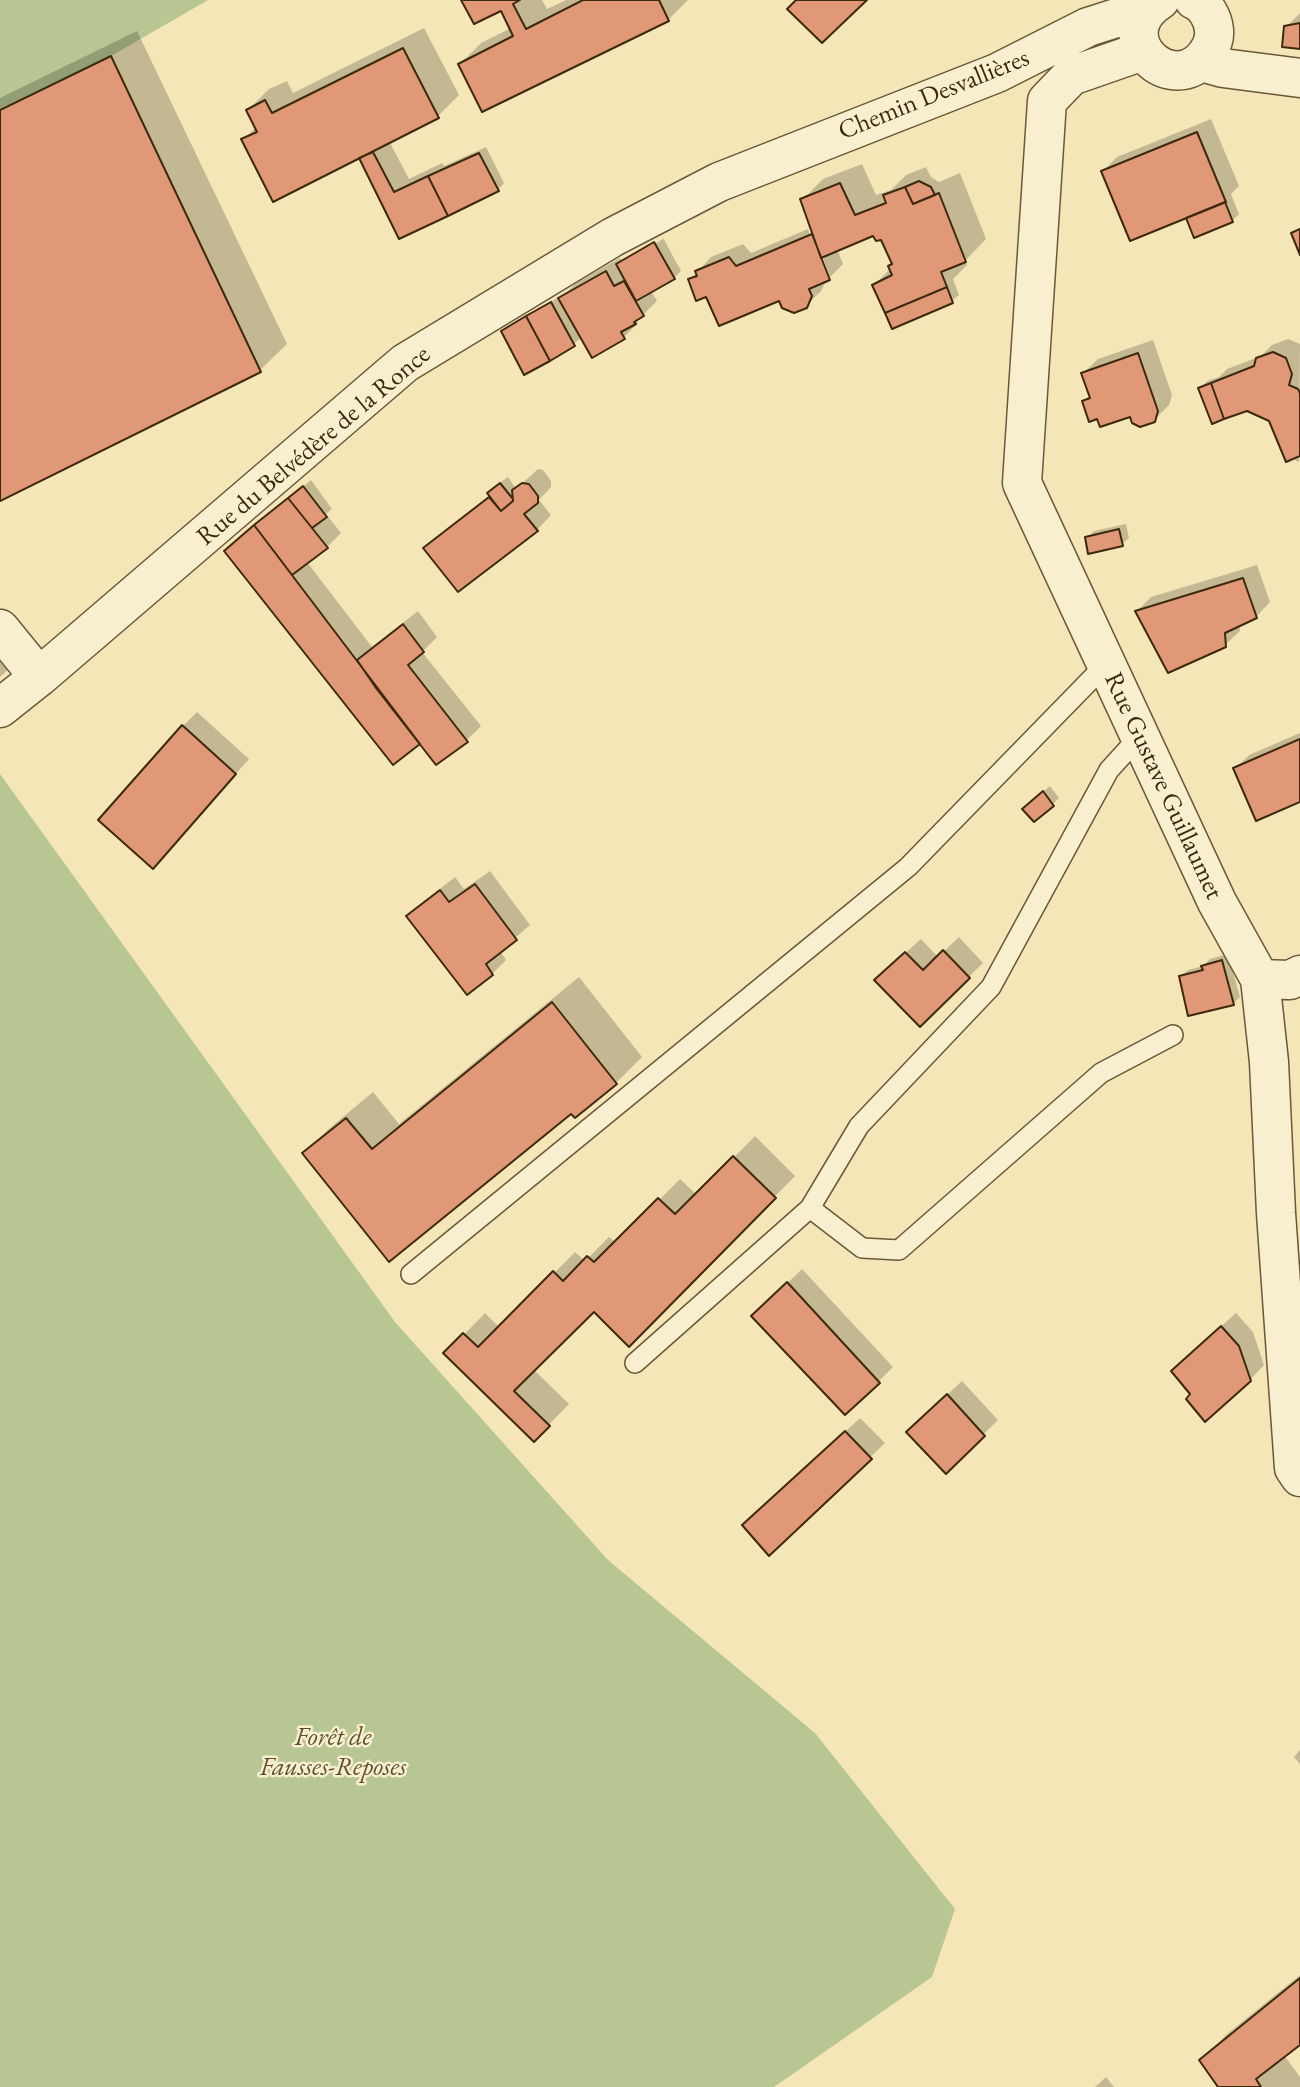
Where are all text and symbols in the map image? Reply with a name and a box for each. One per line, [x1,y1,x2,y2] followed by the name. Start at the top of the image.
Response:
[834,42,1034,148] street label: Chemin Desvallières
[191,339,437,553] street label: Rue du Belvédère de la Ronce
[1097,668,1229,904] street label: Rue Gustave Guillaumet
[260,1722,406,1784] park label: Forêt de Fausses-Reposes

